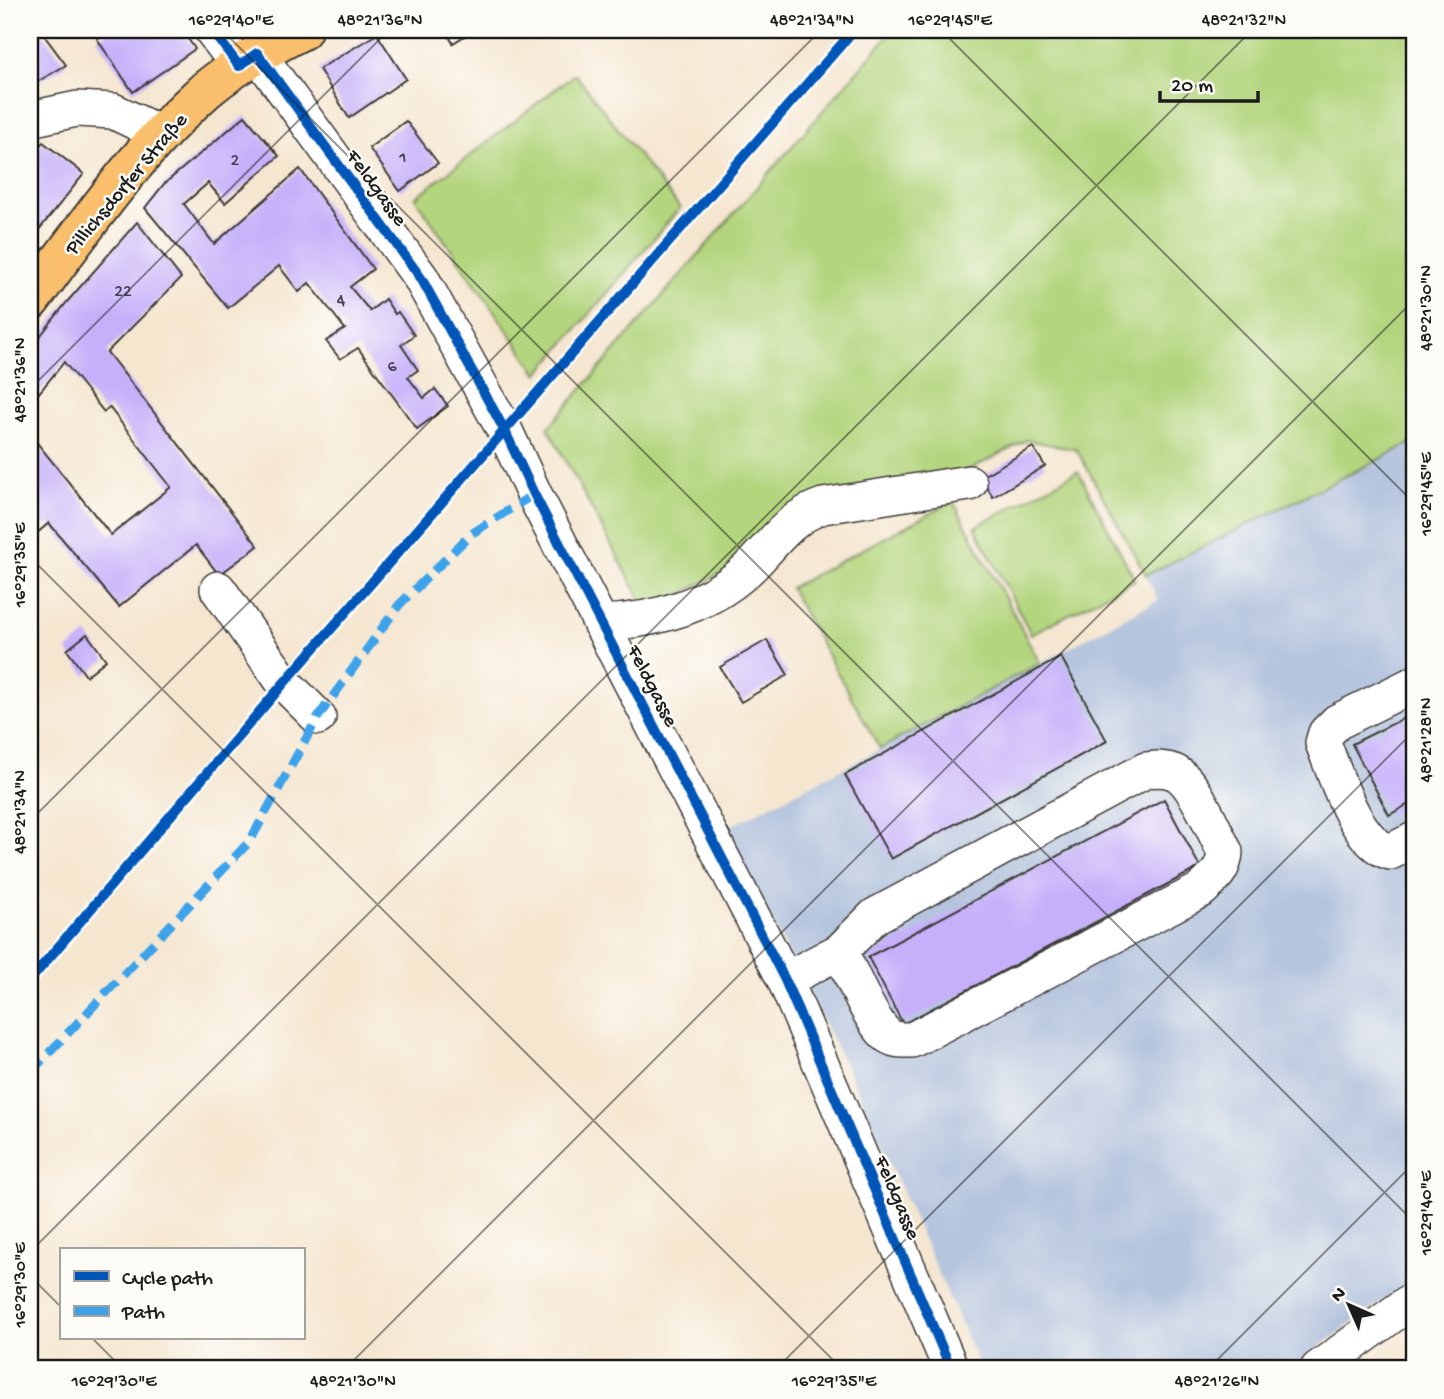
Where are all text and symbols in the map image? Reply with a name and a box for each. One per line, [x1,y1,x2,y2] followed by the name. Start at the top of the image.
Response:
[188,11,274,32] text: 16°29'40"E
[338,11,422,32] text: 48°21'36"N
[770,11,854,32] text: 48°21'34"N
[907,11,993,32] text: 16°29'45"E
[1202,11,1286,32] text: 48°21'32"N
[1160,60,1258,104] scale bar
[1171,75,1213,100] text: 20 m
[60,108,195,262] street label: Pillichsdorfer Straße
[338,145,412,233] street label: Feldgasse
[398,148,407,169] house number: 1
[231,151,240,172] house number: 2
[1417,265,1438,351] text: 48°21'30"N
[114,282,132,303] house number: 22
[337,291,346,312] house number: 4
[11,338,32,422] text: 48°21'36"N
[387,357,397,378] house number: 6
[1417,451,1438,537] text: 16°29'45"E
[11,522,32,608] text: 16°29'35"E
[619,641,683,733] street label: Feldgasse
[1417,697,1438,783] text: 48°21'28"N
[11,770,32,854] text: 48°21'34"N
[867,1152,925,1245] street label: Feldgasse
[1417,1170,1438,1256] text: 16°29'40"E
[11,1242,32,1329] text: 16°29'30"E
[60,1248,304,1340] legend
[122,1268,213,1293] text: Cycle path
[1314,1270,1384,1340] north arrow
[1327,1283,1352,1308] text: N
[121,1302,165,1327] text: Path
[70,1372,157,1393] text: 16°29'30"E
[310,1372,396,1393] text: 48°21'30"N
[791,1372,877,1393] text: 16°29'35"E
[1175,1372,1259,1393] text: 48°21'26"N

